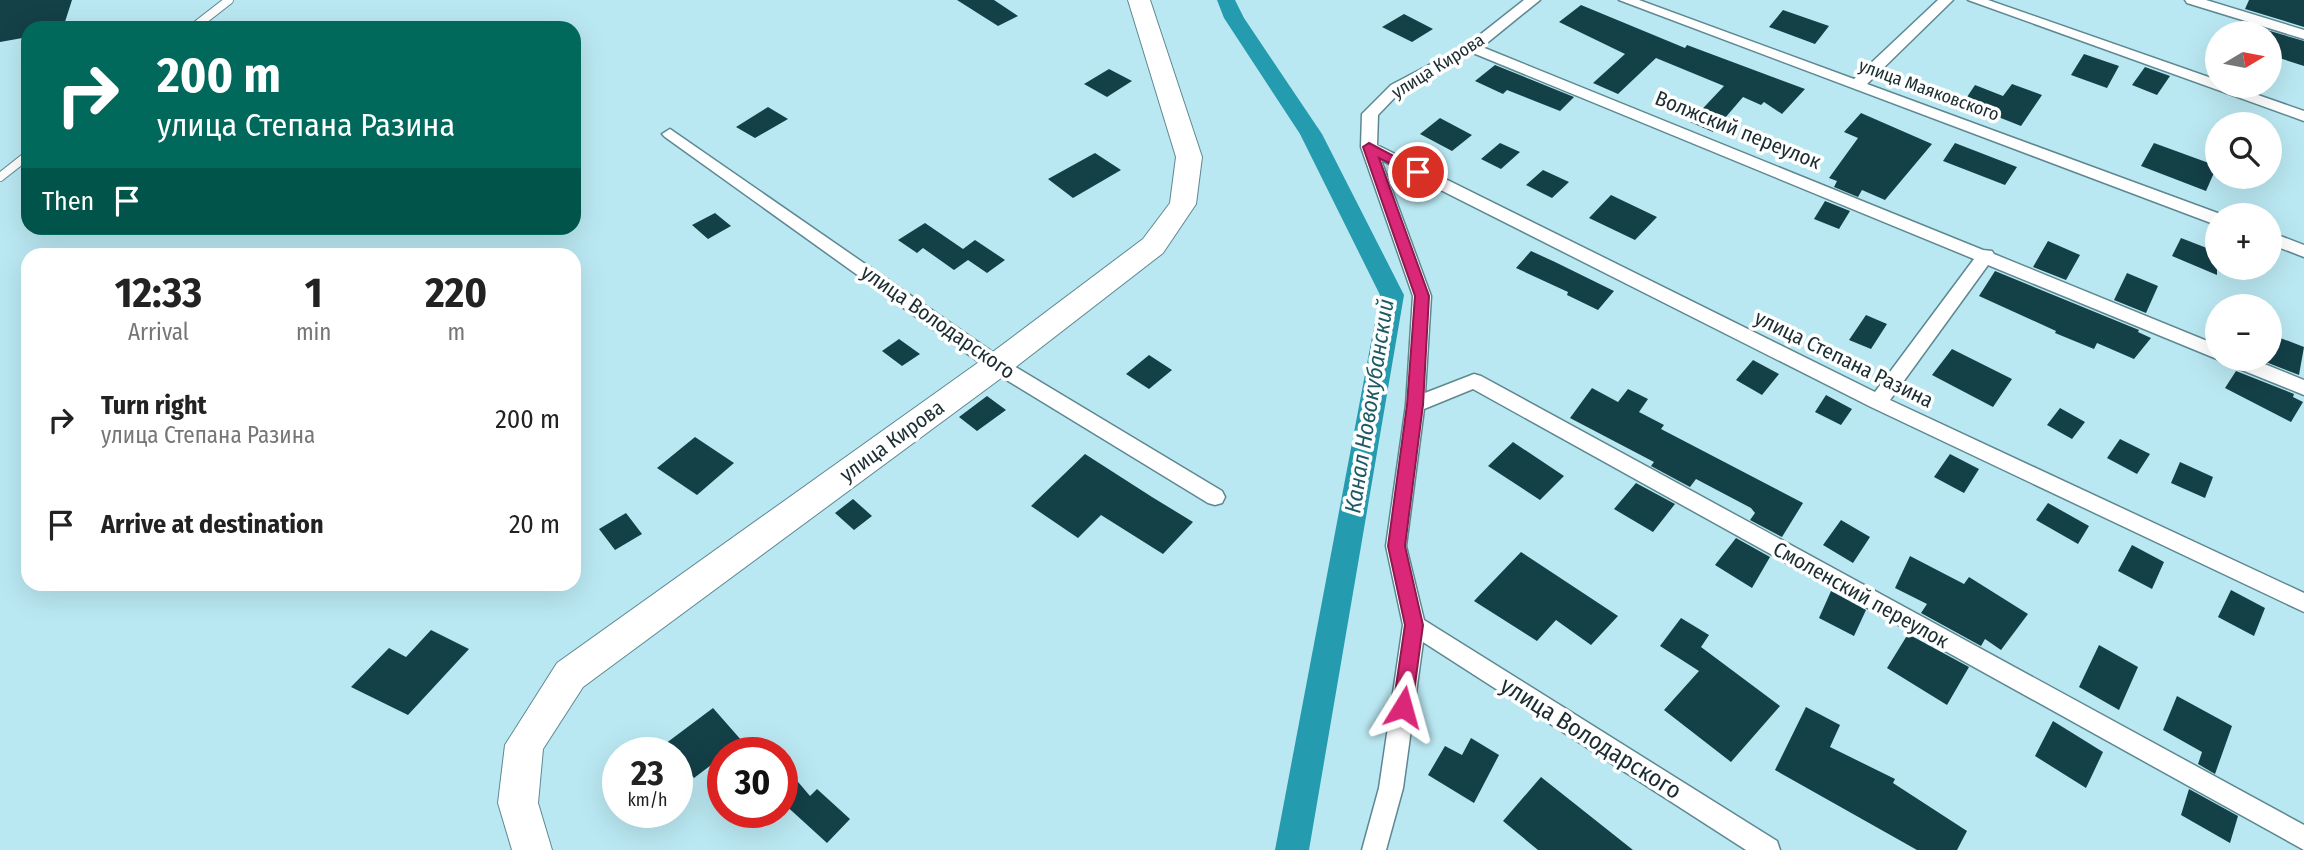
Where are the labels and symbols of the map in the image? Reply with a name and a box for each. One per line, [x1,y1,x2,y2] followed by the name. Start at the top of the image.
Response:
[2205,21,2282,98] north arrow
[1388,29,1489,103] street label: улица Кирова
[1856,54,2002,126] street label: улица Маяковского
[1651,85,1825,175] street label: Волжский переулок
[1388,142,1448,202] pin
[856,259,1020,385] street label: улица Володарского
[1338,297,1400,515] water label: Канал Новокубанский
[1750,304,1938,414] street label: улица Степана Разина
[835,394,949,488] street label: улица Кирова
[1769,536,1953,654] street label: Смоленский переулок
[1366,670,1440,744] position arrow
[1495,671,1687,805] street label: улица Володарского
[707,737,798,828] speed limit sign: 30

